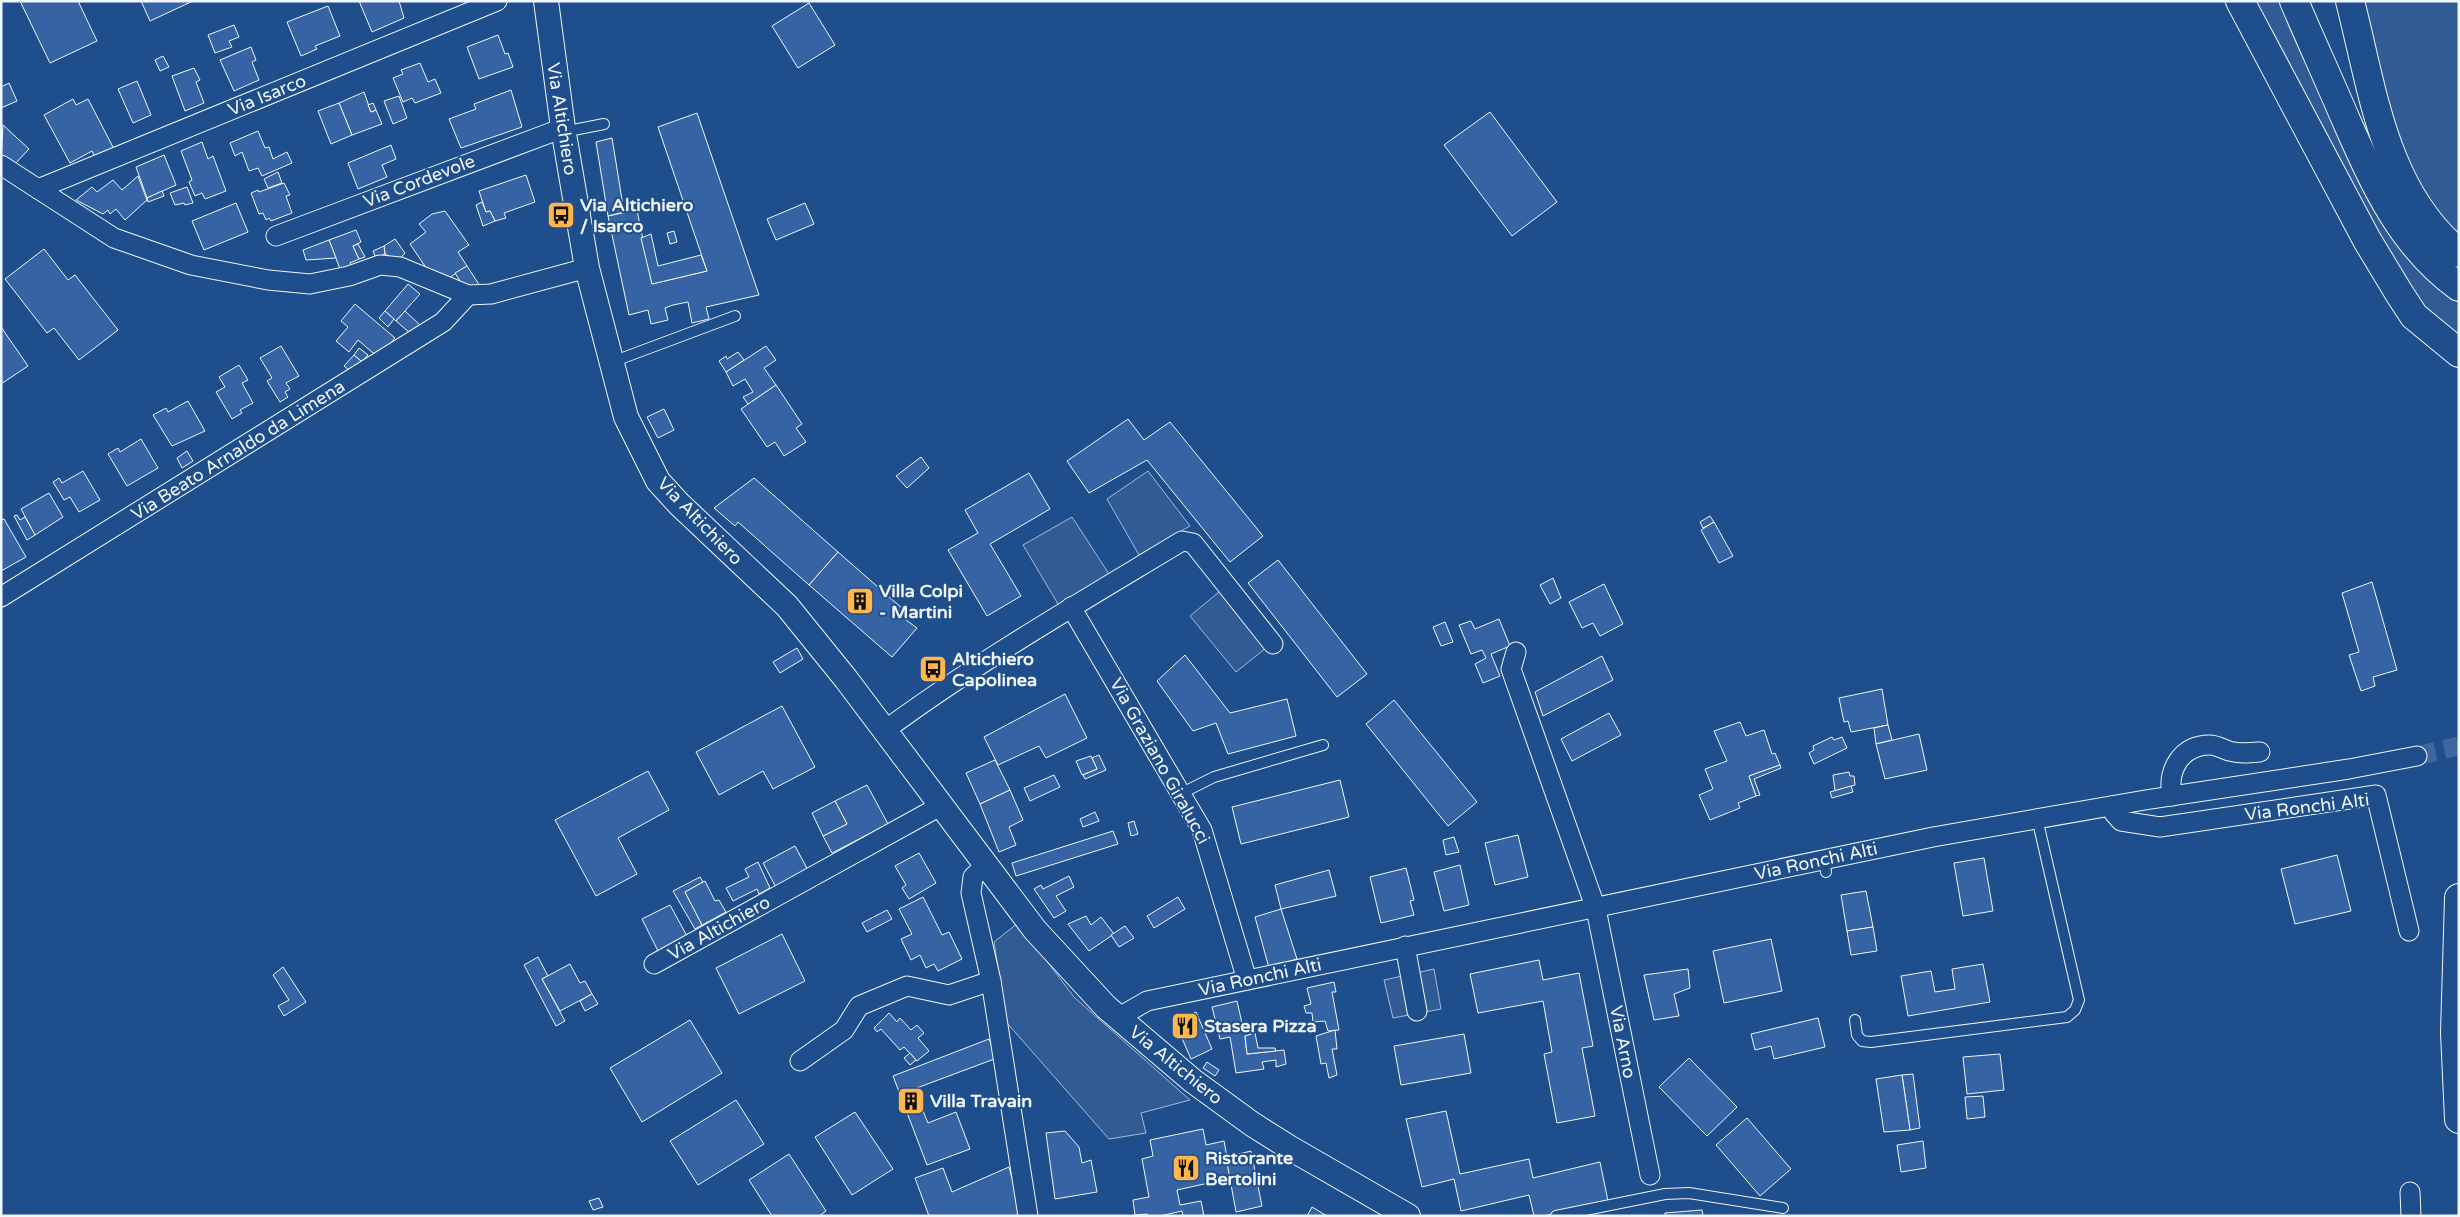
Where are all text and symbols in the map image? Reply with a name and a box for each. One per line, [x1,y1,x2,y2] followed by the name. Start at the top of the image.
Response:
[542,61,582,177] street label: Via Altichiero
[225,69,309,121] street label: Via Isarco
[360,150,478,212] street label: Via Cordevole
[580,194,694,237] place label: Via Altichiero / Isarco
[546,200,576,230] bus stop icon: Via Altichiero / Isarco
[127,375,349,525] street label: Via Beato Arnaldo da Limena
[653,473,747,570] street label: Via Altichiero
[879,580,963,623] place label: Villa Colpi - Martini
[845,586,875,616] building icon: Villa Colpi - Martini
[952,648,1037,691] place label: Altichiero Capolinea
[918,654,948,684] bus stop icon: Altichiero Capolinea
[1105,674,1215,848] street label: Via Graziano Giralucci
[2244,788,2370,826] street label: Via Ronchi Alti
[1752,837,1880,885] street label: Via Ronchi Alti
[664,891,774,965] street label: Via Altichiero
[1196,953,1324,1001] street label: Via Ronchi Alti
[1605,1004,1641,1080] street label: Via Arno
[1170,1011,1200,1041] restaurant icon: Stasera Pizza
[1204,1015,1317,1037] place label: Stasera Pizza
[1125,1021,1227,1109] street label: Via Altichiero
[896,1086,926,1116] building icon: Villa Travain
[930,1090,1032,1112] place label: Villa Travain
[1205,1147,1293,1190] place label: Ristorante Bertolini
[1171,1153,1201,1183] restaurant icon: Ristorante Bertolini

